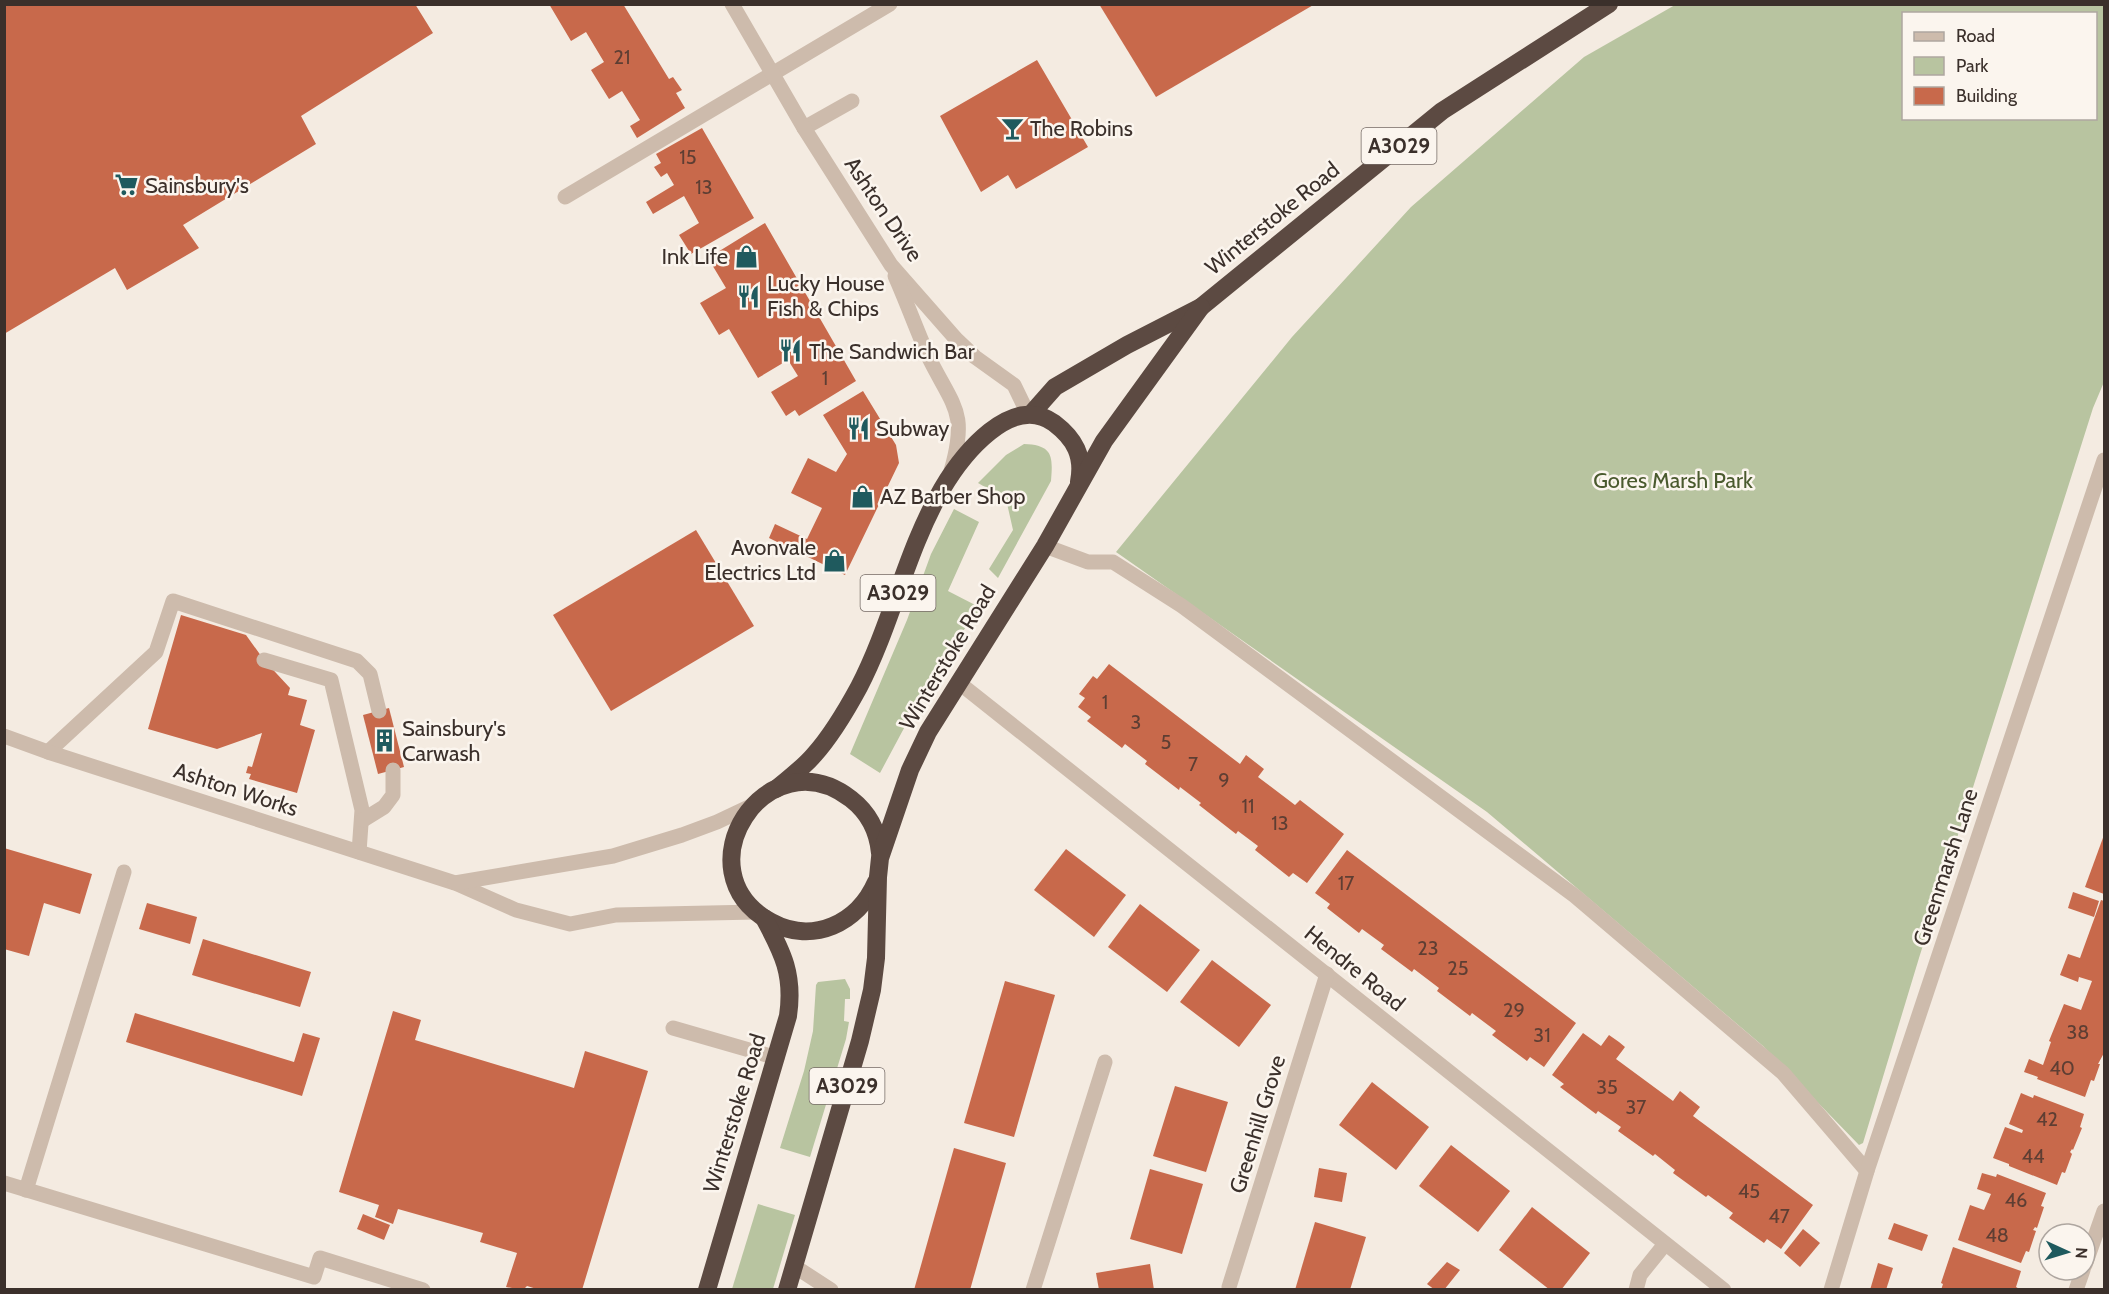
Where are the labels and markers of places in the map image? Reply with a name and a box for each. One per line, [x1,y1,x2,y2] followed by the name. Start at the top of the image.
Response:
[999,115,1025,141] bar icon: The Robins
[1030,115,1133,142] place label: The Robins
[114,172,140,198] supermarket icon: Sainsbury's
[145,172,249,199] place label: Sainsbury's
[661,243,728,270] place label: Ink Life
[733,243,759,269] shop icon: Ink Life
[767,270,885,322] place label: Lucky House Fish & Chips
[736,283,762,309] restaurant icon: Lucky House Fish & Chips
[778,338,804,364] restaurant icon: The Sandwich Bar
[809,338,975,365] place label: The Sandwich Bar
[845,415,871,441] restaurant icon: Subway
[876,415,949,442] place label: Subway
[849,483,875,509] shop icon: AZ Barber Shop
[880,483,1026,510] place label: AZ Barber Shop
[704,534,816,586] place label: Avonvale Electrics Ltd
[821,547,847,573] shop icon: Avonvale Electrics Ltd
[402,715,506,767] place label: Sainsbury's Carwash
[371,728,397,754] building icon: Sainsbury's Carwash

